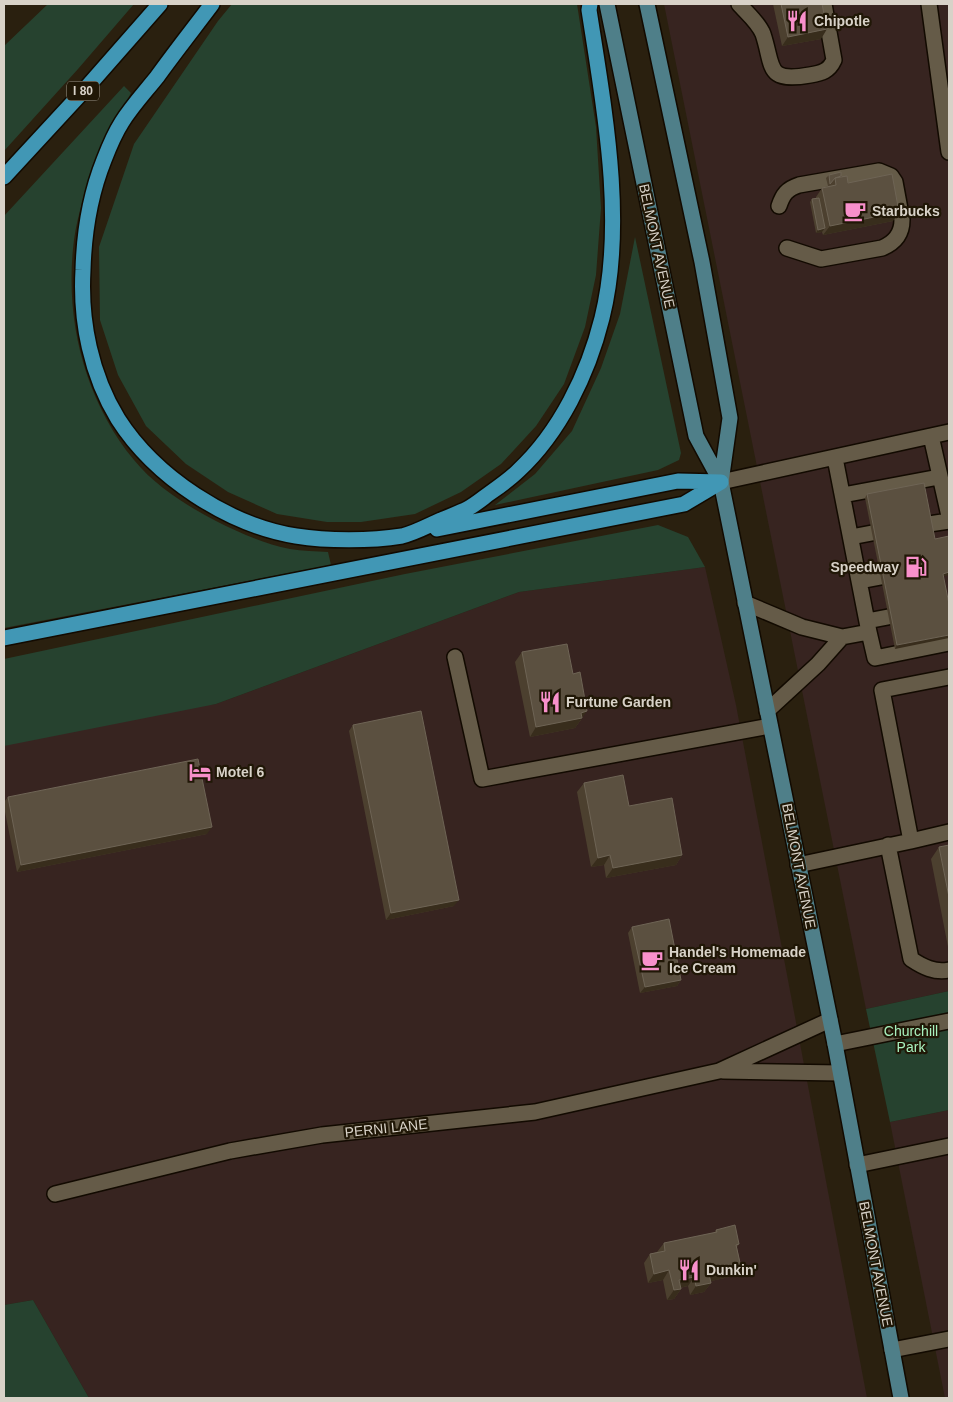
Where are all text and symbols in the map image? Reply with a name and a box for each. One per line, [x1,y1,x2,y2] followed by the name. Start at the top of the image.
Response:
[784,8,810,34] restaurant icon: Chipotle
[814,13,870,29] place label: Chipotle
[67,82,99,100] road number: I 80
[636,182,678,310] street label: BELMONT AVENUE
[842,198,868,224] cafe icon: Starbucks
[872,203,940,219] place label: Starbucks
[903,554,929,580] fuel station icon: Speedway
[831,559,899,575] place label: Speedway
[537,689,563,715] restaurant icon: Furtune Garden
[566,694,671,710] place label: Furtune Garden
[187,759,213,785] hotel icon: Motel 6
[216,764,264,780] place label: Motel 6
[779,802,819,930] street label: BELMONT AVENUE
[669,944,806,976] place label: Handel's Homemade Ice Cream
[639,947,665,973] cafe icon: Handel's Homemade Ice Cream
[884,1023,938,1055] park label: Churchill Park
[344,1116,428,1140] street label: PERNI LANE
[856,1200,896,1328] street label: BELMONT AVENUE
[676,1257,702,1283] restaurant icon: Dunkin'
[706,1262,757,1278] place label: Dunkin'

